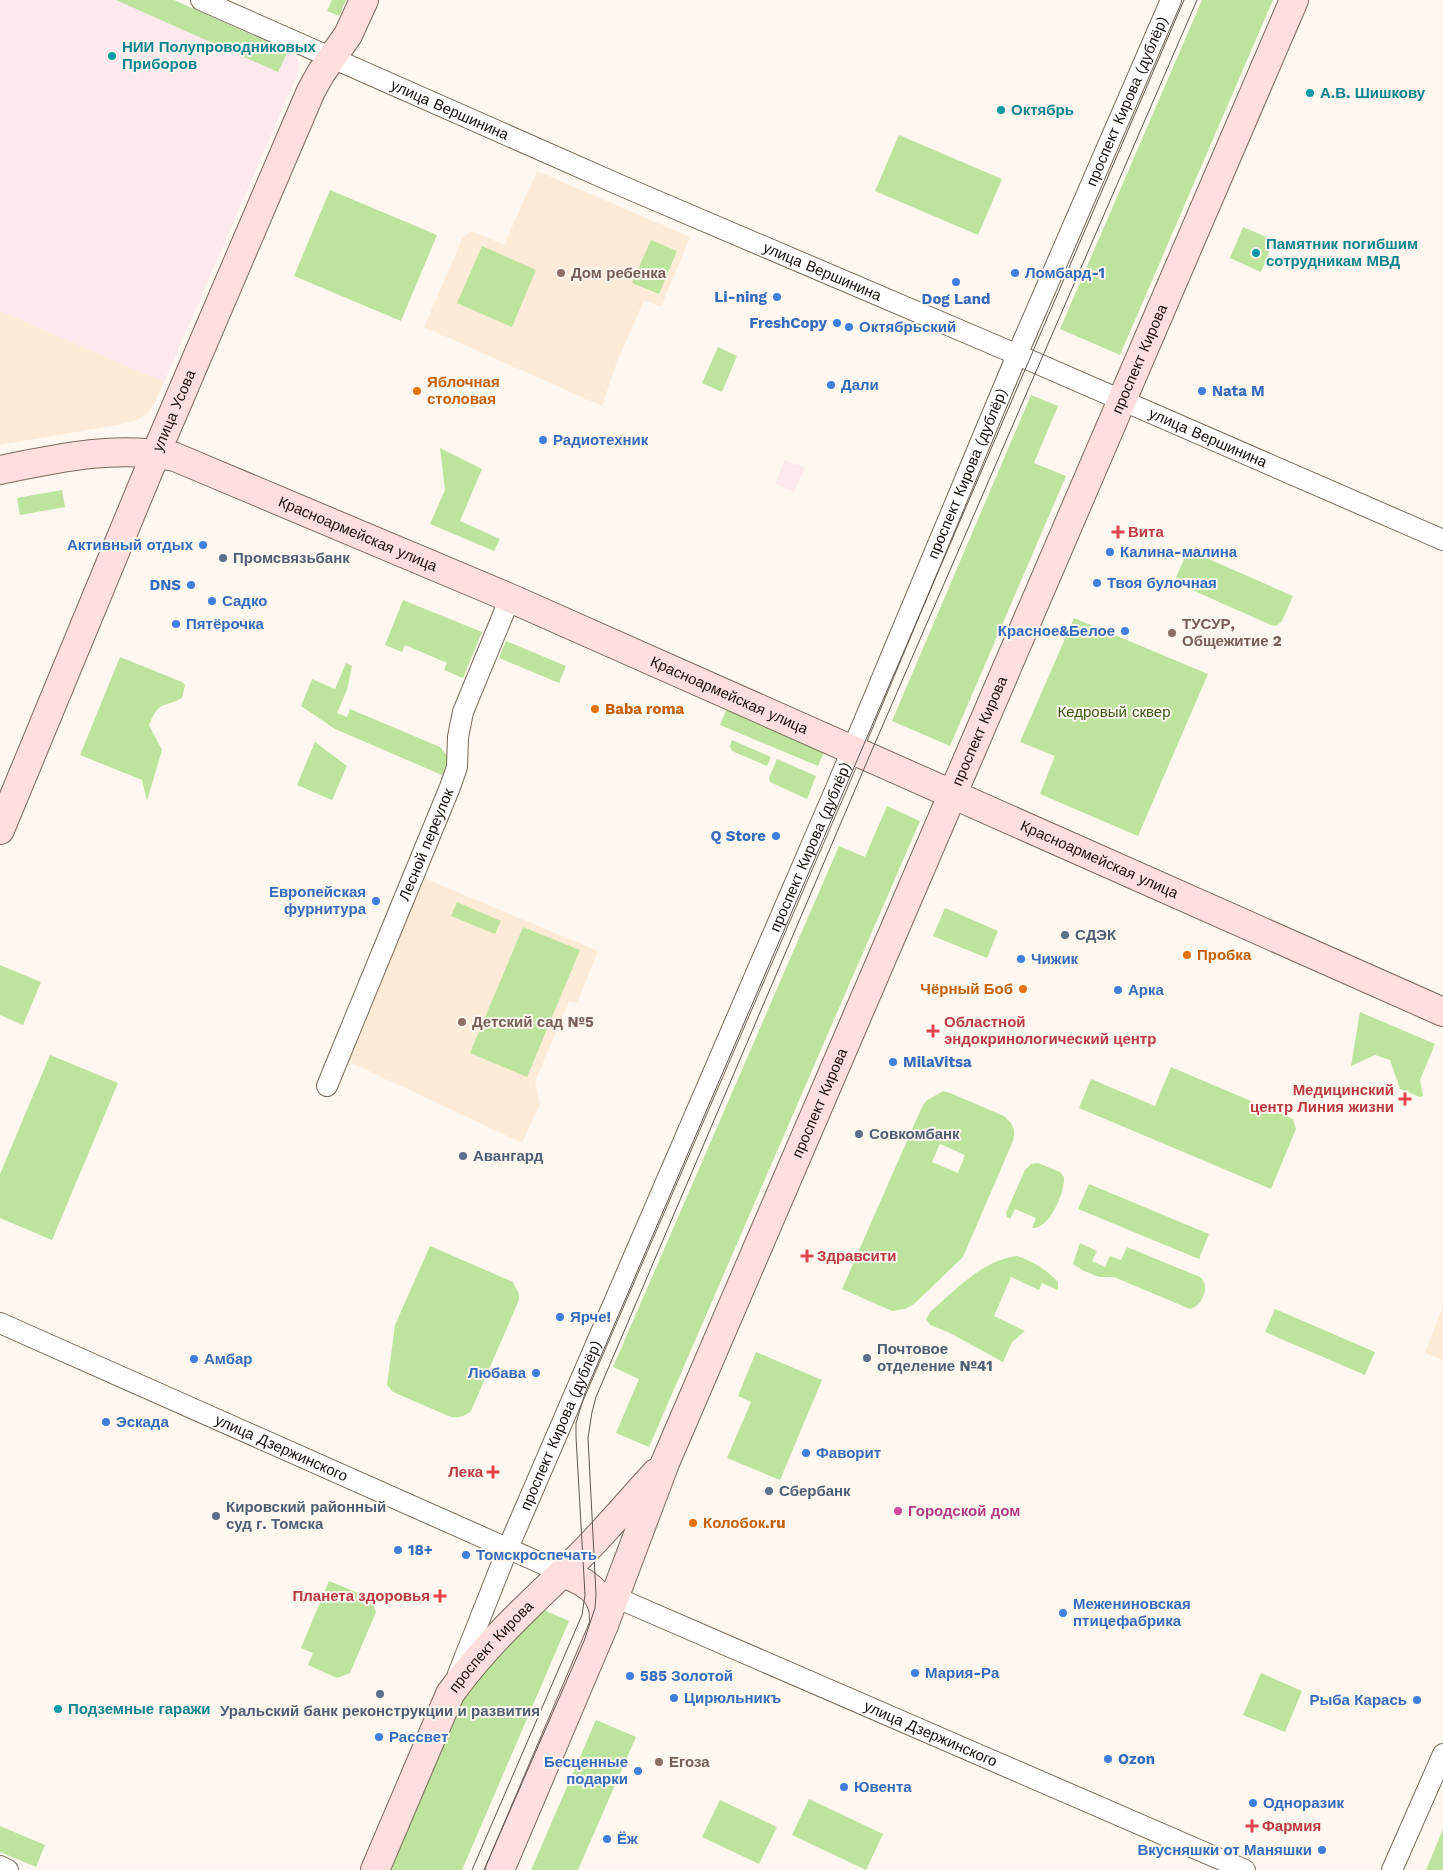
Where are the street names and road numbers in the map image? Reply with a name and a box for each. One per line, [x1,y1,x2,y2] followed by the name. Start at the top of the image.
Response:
[1082,14,1172,189] street label: проспект Кирова (дублёр)
[388,76,512,144] street label: улица Вершинина
[760,238,885,305] street label: улица Вершинина
[1108,301,1171,417] street label: проспект Кирова
[149,367,200,454] street label: улица Усова
[924,386,1011,562] street label: проспект Кирова (дублёр)
[1146,404,1270,472] street label: улица Вершинина
[276,493,440,576] street label: Красноармейская улица
[648,652,811,738] street label: Красноармейская улица
[948,673,1011,789] street label: проспект Кирова
[766,759,855,935] street label: проспект Кирова (дублёр)
[395,785,458,903] street label: Лесной переулок
[1018,817,1182,903] street label: Красноармейская улица
[788,1045,851,1161] street label: проспект Кирова
[516,1338,605,1513] street label: проспект Кирова (дублёр)
[212,1411,351,1485] street label: улица Дзержинского
[445,1597,537,1696] street label: проспект Кирова
[861,1697,1000,1771] street label: улица Дзержинского

